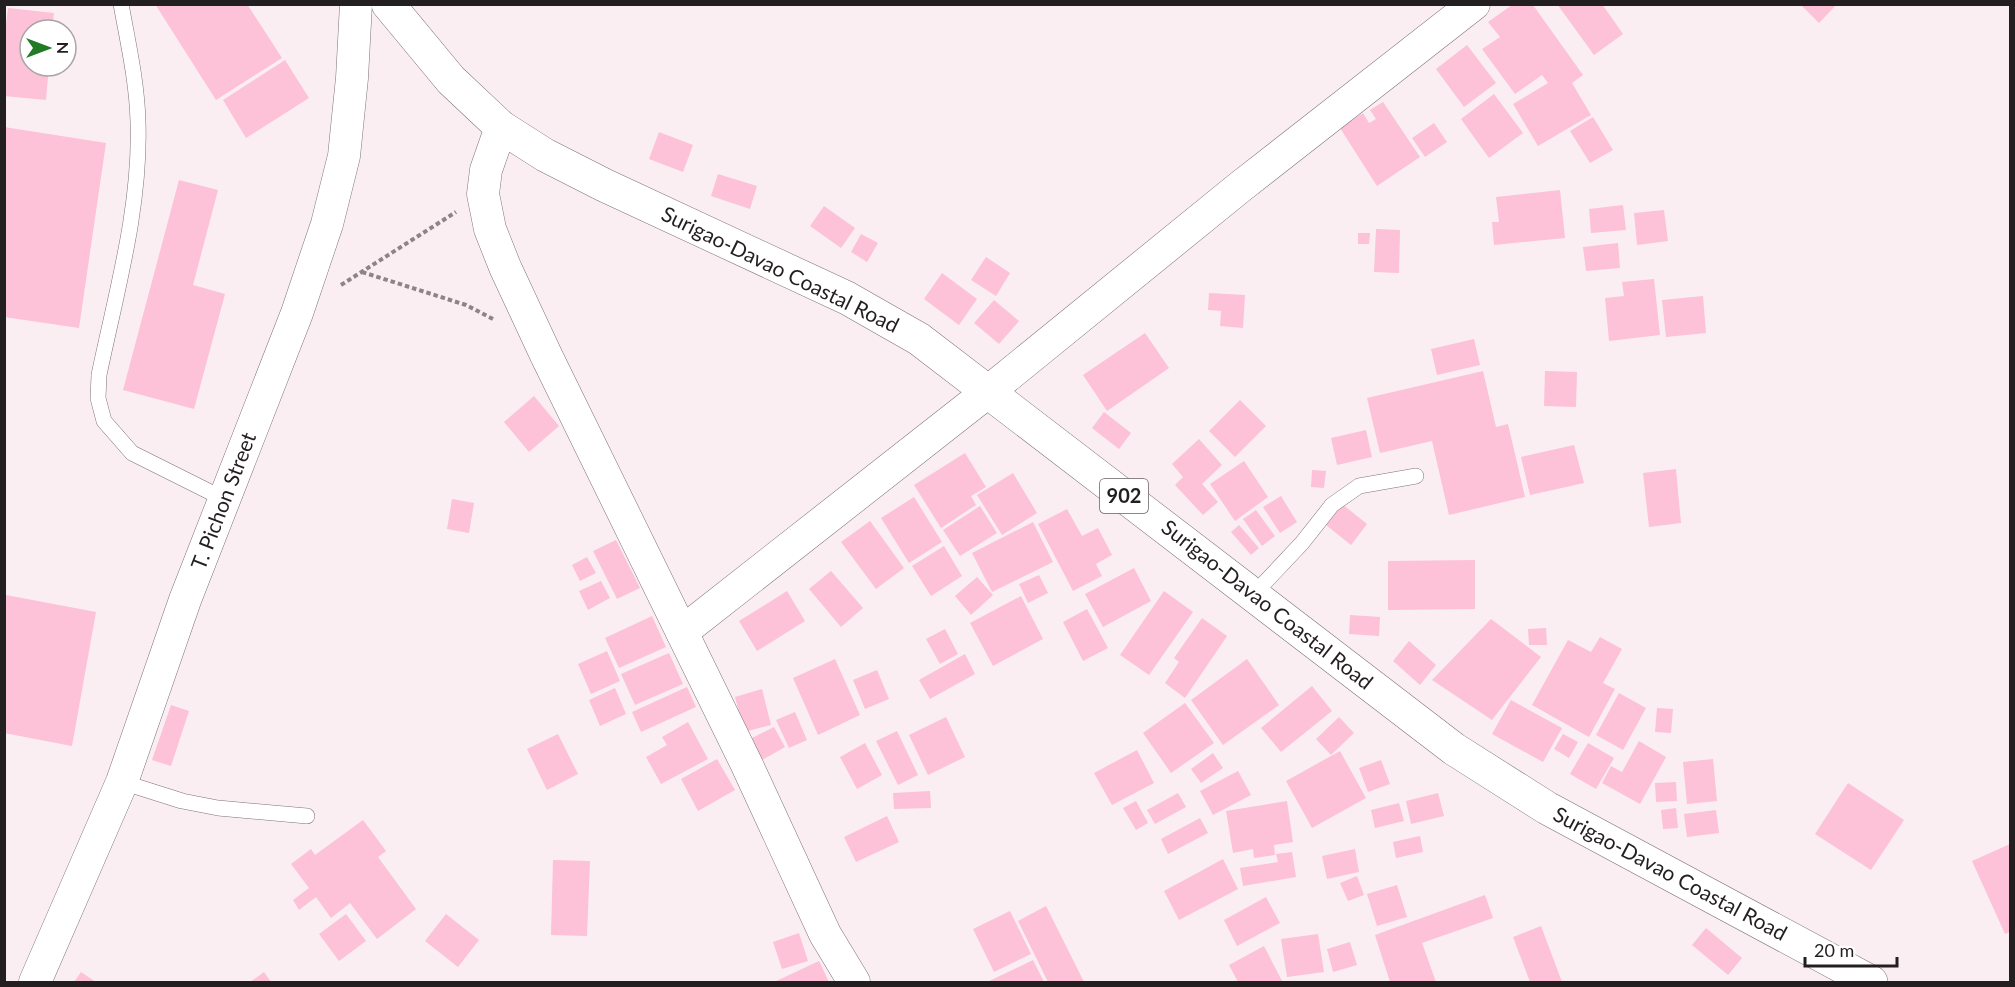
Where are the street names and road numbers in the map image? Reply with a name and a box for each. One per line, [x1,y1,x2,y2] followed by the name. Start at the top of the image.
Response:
[658,200,903,337] street label: Surigao-Davao Coastal Road
[185,428,260,573] street label: T. Pichon Street
[1100,479,1148,513] road number: 902
[1157,514,1378,694] street label: Surigao-Davao Coastal Road
[1550,800,1792,945] street label: Surigao-Davao Coastal Road

